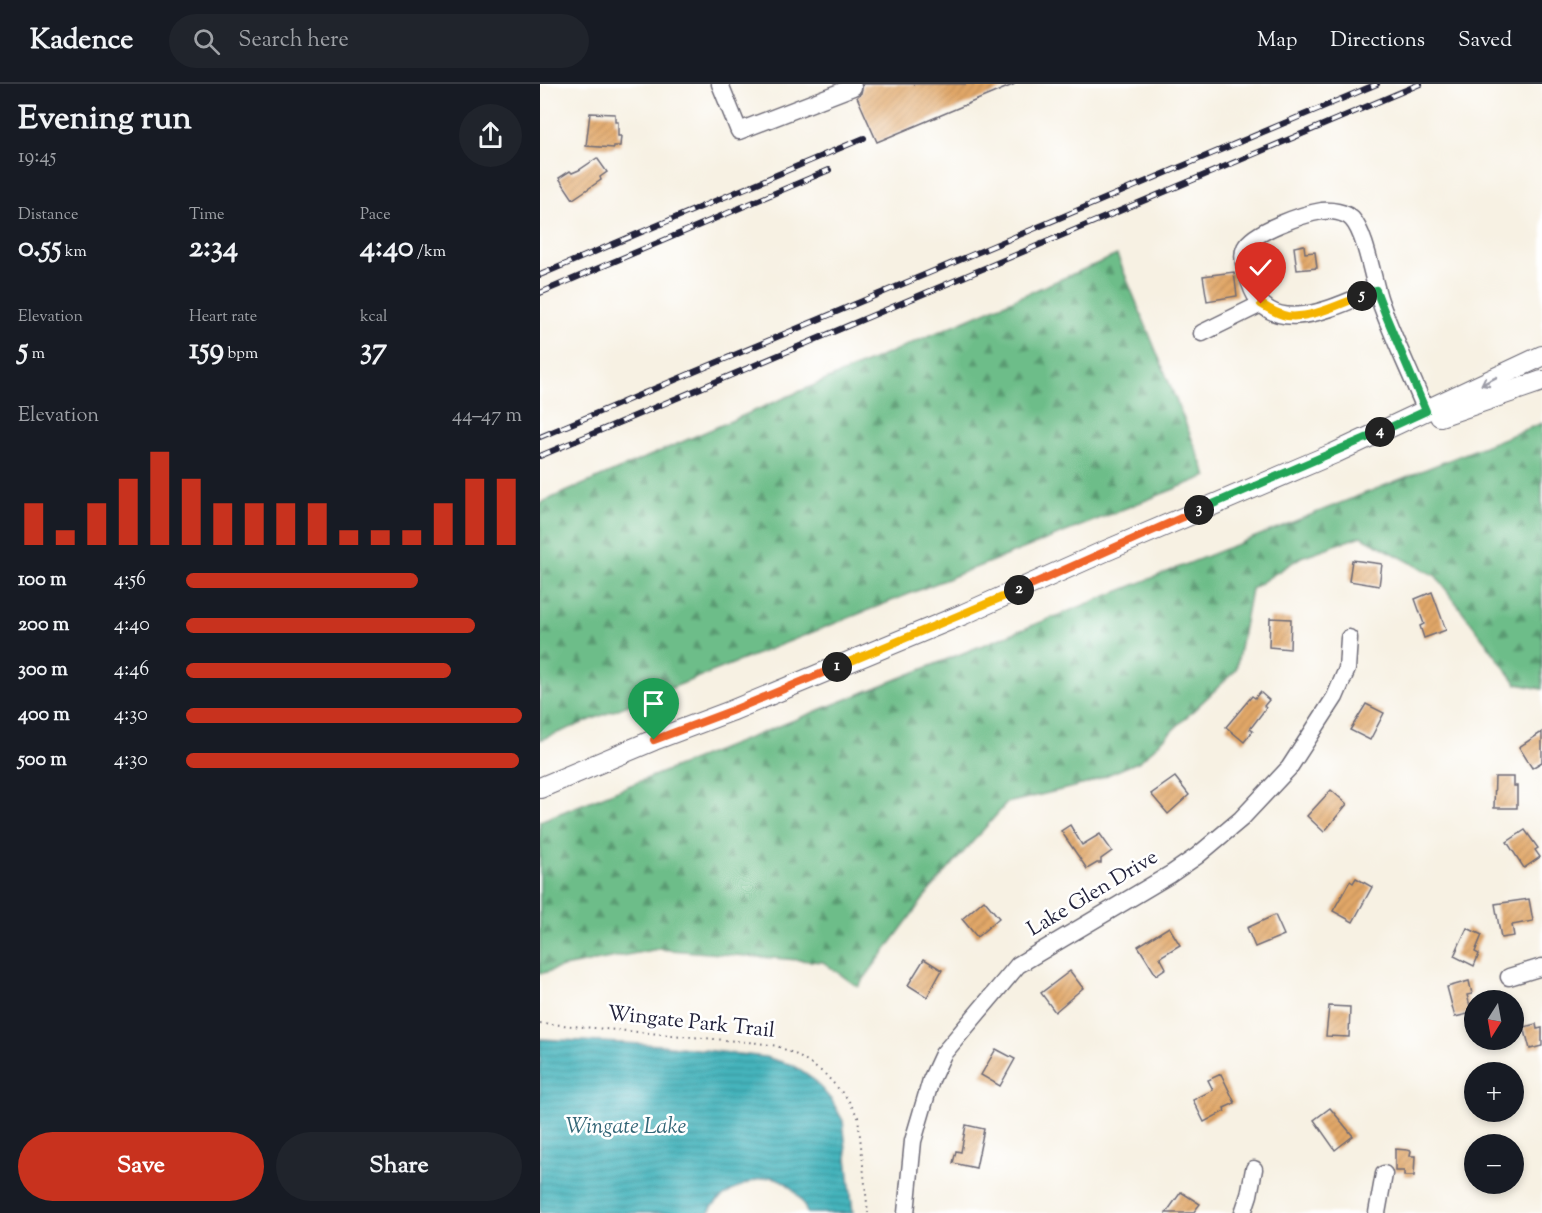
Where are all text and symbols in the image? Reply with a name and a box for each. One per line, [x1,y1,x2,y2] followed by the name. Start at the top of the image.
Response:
[169,14,589,68] search box
[30,21,133,61] text: Kadence
[190,25,223,58] icon: search
[238,25,349,57] text: Search here
[1257,26,1297,56] text: Map
[1330,26,1425,56] text: Directions
[1458,26,1512,56] text: Saved
[18,96,192,144] text: Evening run
[459,104,522,167] button: share
[18,143,56,172] text: 19:45
[18,204,78,227] text: Distance
[189,204,225,227] text: Time
[360,204,391,227] text: Pace
[18,227,61,270] text: 0.55
[189,227,238,270] text: 2:34
[360,227,414,270] text: 4:40
[61,241,87,264] text: km
[414,241,446,264] text: /km
[1235,242,1286,304] pin
[1244,251,1277,284] icon: check
[1347,281,1377,311] pin: 5
[1359,284,1365,307] text: 5
[18,306,83,329] text: Elevation
[189,306,257,329] text: Heart rate
[360,306,388,329] text: kcal
[18,329,28,372] text: 5
[189,329,224,372] text: 159
[360,329,387,372] text: 37
[28,343,45,366] text: m
[224,343,258,366] text: bpm
[1481,375,1498,387] one-way arrow
[18,402,99,431] text: Elevation
[452,402,522,431] text: 44–47 m
[1365,417,1395,447] pin: 4
[1376,420,1384,443] text: 4
[1184,495,1214,525] pin: 3
[1196,498,1202,521] text: 3
[18,566,67,595] text: 100 m
[114,566,146,595] text: 4:56
[1004,575,1034,605] pin: 2
[1015,578,1023,601] text: 2
[18,611,69,640] text: 200 m
[114,611,150,640] text: 4:40
[822,652,852,682] pin: 1
[834,655,840,678] text: 1
[18,656,68,685] text: 300 m
[114,656,149,685] text: 4:46
[628,678,679,740] pin
[637,687,670,720] icon: arrive
[18,701,70,730] text: 400 m
[114,701,148,730] text: 4:30
[18,746,67,775] text: 500 m
[114,746,148,775] text: 4:30
[1022,843,1164,945] street label: Lake Glen Drive
[1464,990,1524,1050] north arrow
[1464,990,1524,1194] map controls
[606,999,776,1047] street label: Wingate Park Trail
[1464,1062,1524,1122] button: +
[566,1112,686,1144] water label: Wingate Lake
[18,1132,264,1201] button: Save
[276,1132,522,1201] button: Share
[1464,1134,1524,1194] button: −

